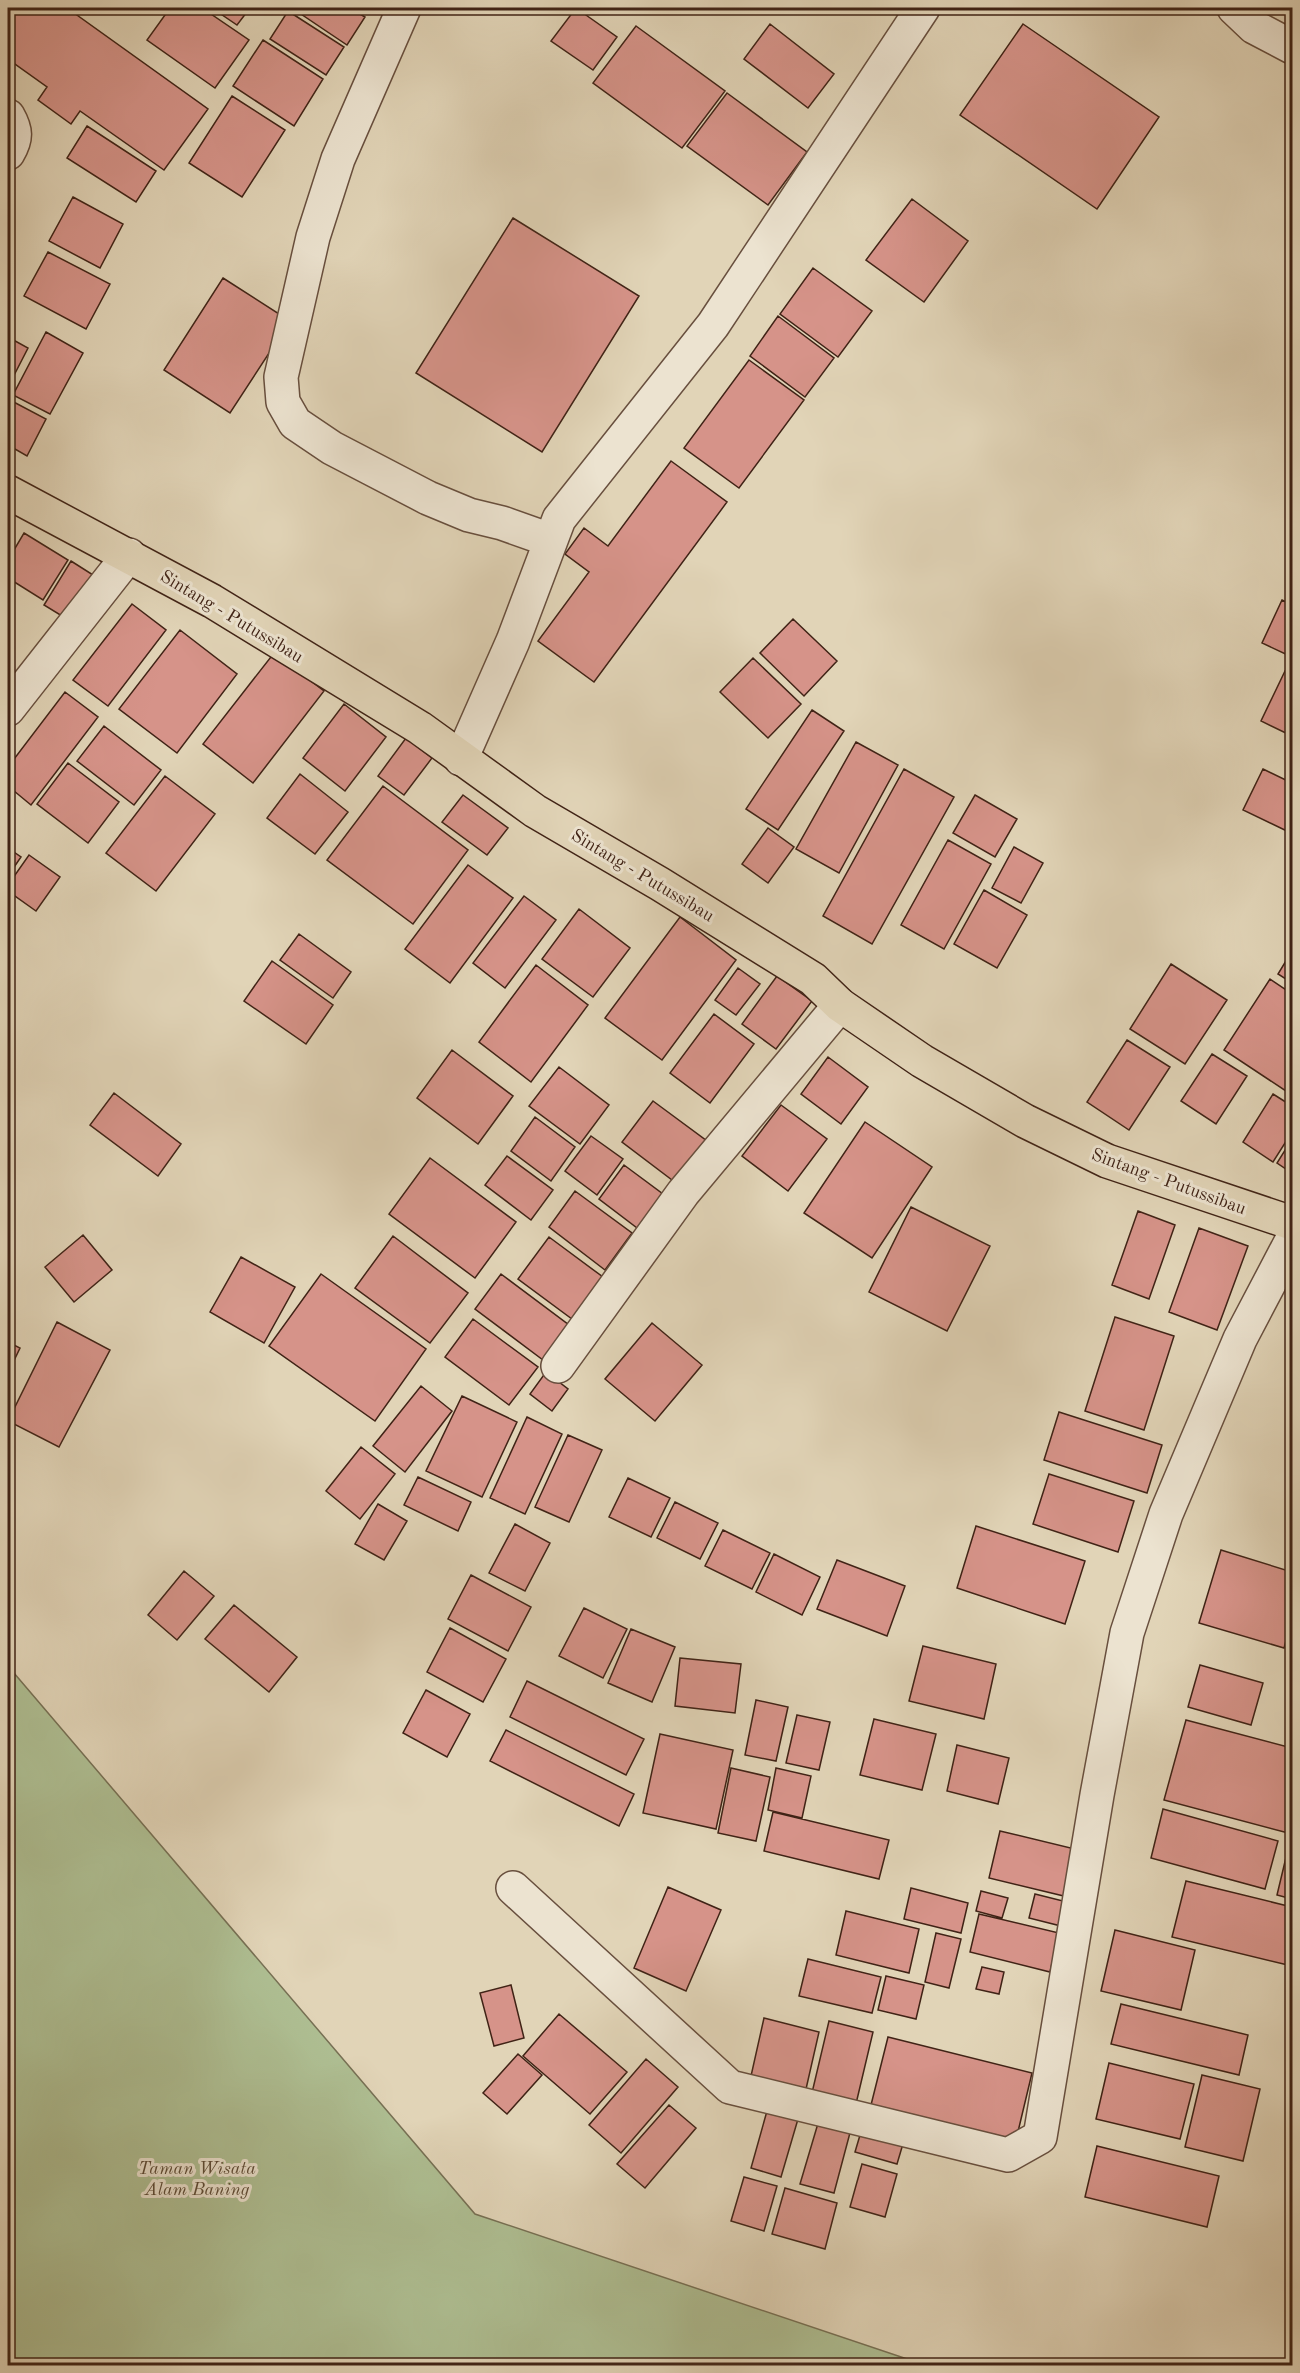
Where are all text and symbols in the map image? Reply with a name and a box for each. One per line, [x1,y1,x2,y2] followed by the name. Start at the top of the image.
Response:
[157,567,306,667] street label: Sintang - Putussibau
[568,826,717,926] street label: Sintang - Putussibau
[1089,1146,1249,1218] street label: Sintang - Putussibau
[138,2160,256,2199] park label: Taman Wisata Alam Baning

